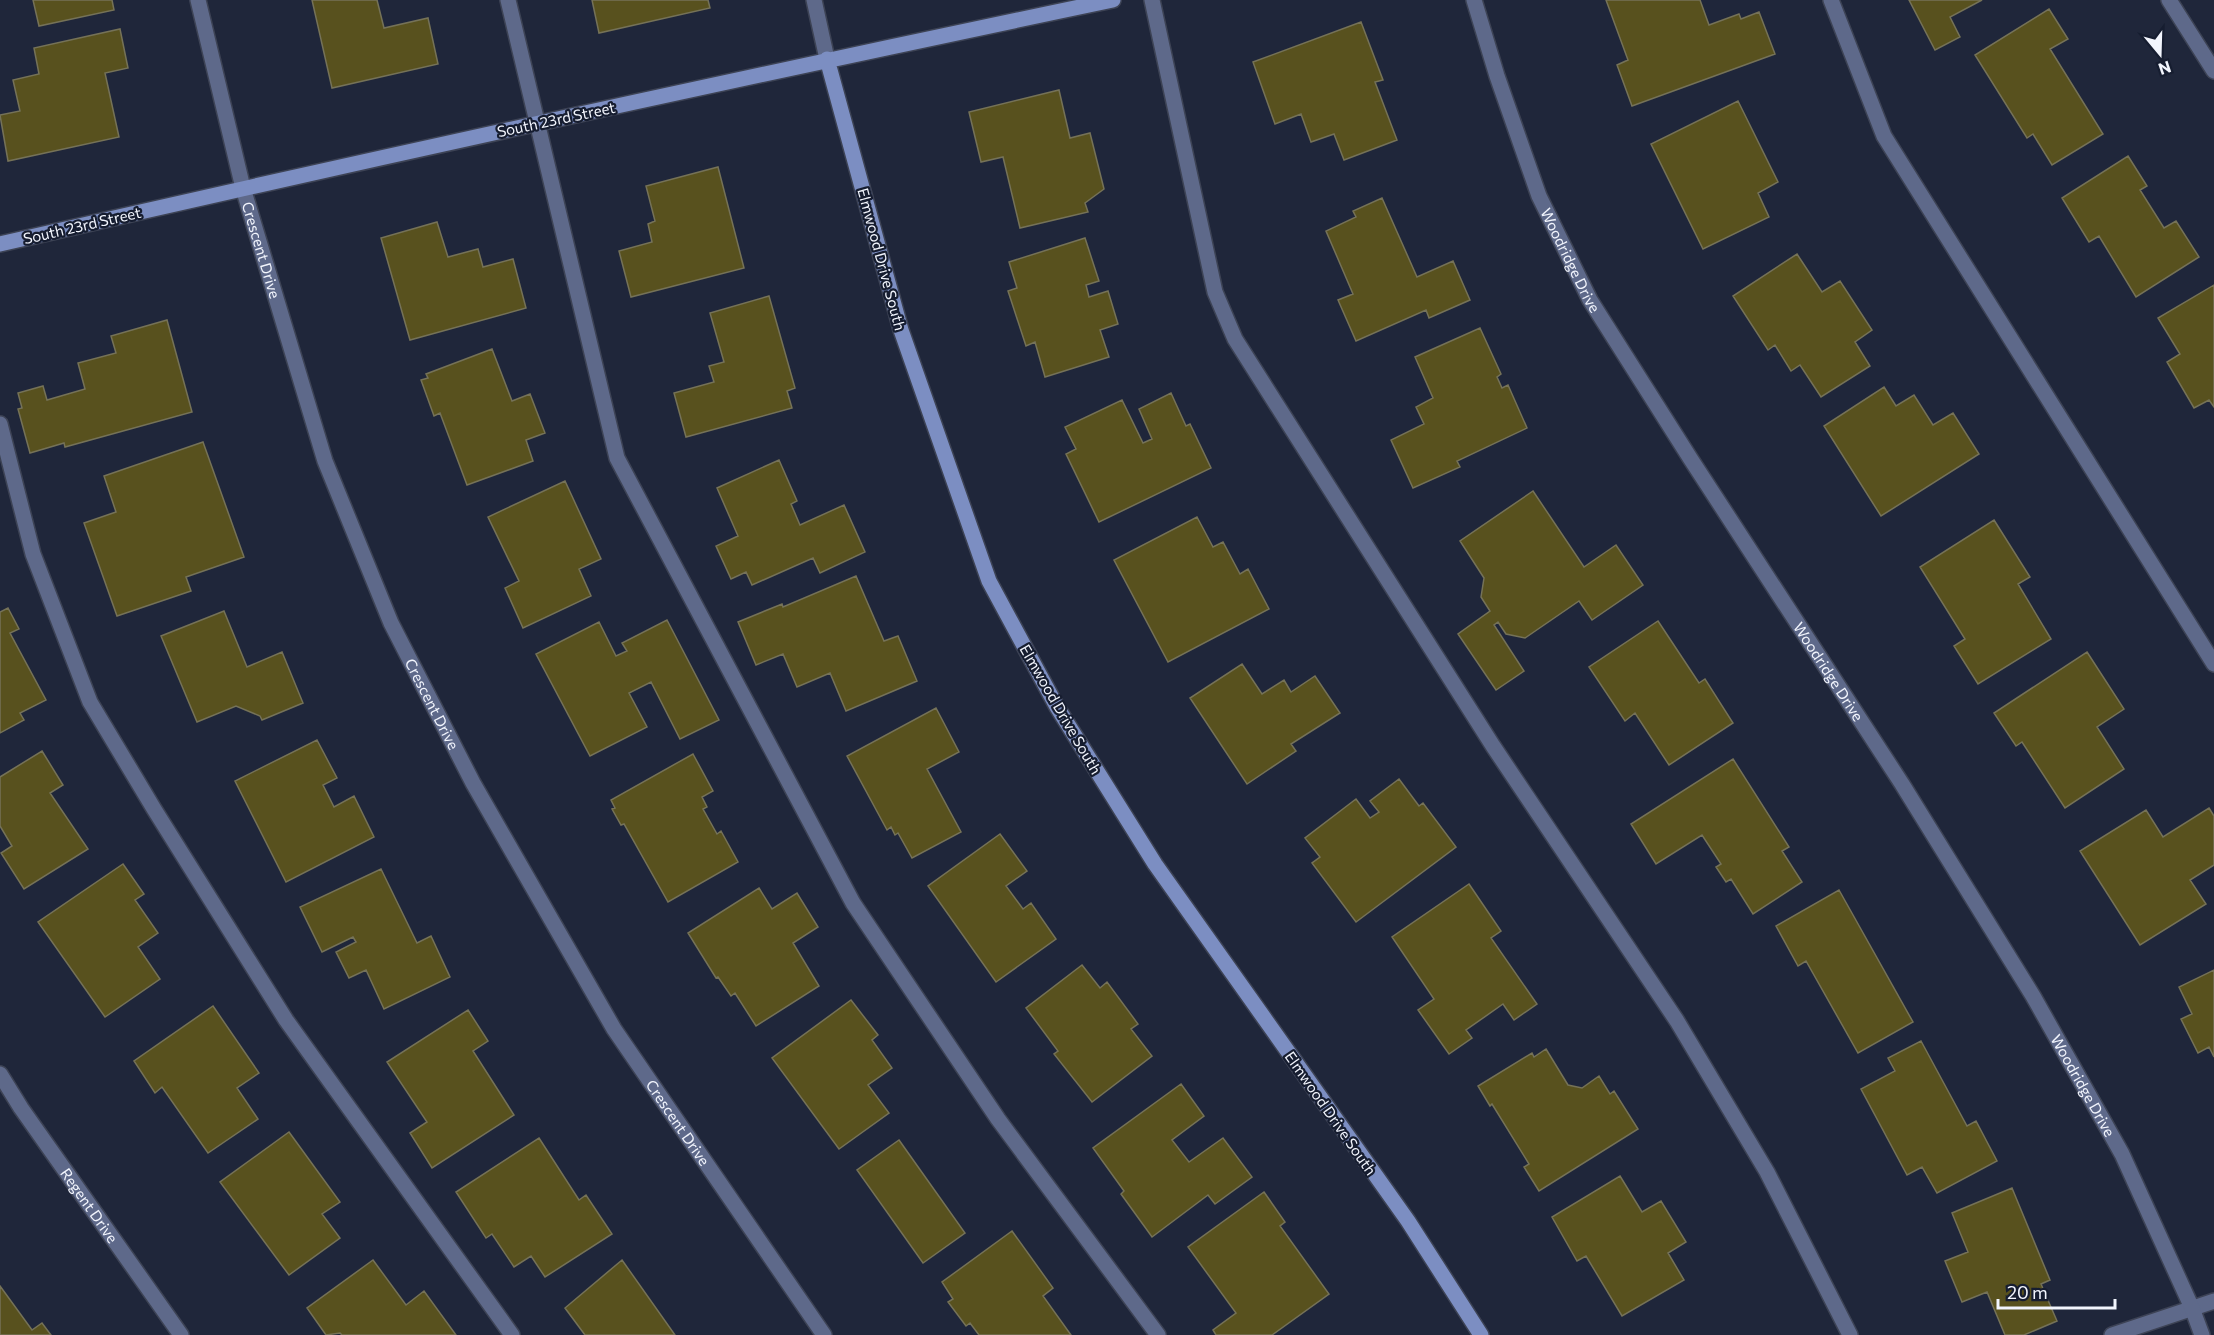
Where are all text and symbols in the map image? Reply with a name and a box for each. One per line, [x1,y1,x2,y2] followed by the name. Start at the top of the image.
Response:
[2130,24,2190,84] north arrow
[2156,58,2174,80] text: N
[495,98,617,140] street label: South 23rd Street
[854,186,910,332] street label: Elmwood Drive South
[239,199,285,301] street label: Crescent Drive
[21,203,143,247] street label: South 23rd Street
[1537,205,1605,316] street label: Woodridge Drive
[1790,619,1868,724] street label: Woodridge Drive
[1016,641,1106,777] street label: Elmwood Drive South
[402,655,463,752] street label: Crescent Drive
[2047,1031,2119,1140] street label: Woodridge Drive
[1282,1048,1380,1178] street label: Elmwood Drive South
[642,1076,714,1169] street label: Crescent Drive
[57,1164,122,1246] street label: Regent Drive
[1998,1272,2115,1310] scale bar
[2007,1281,2048,1303] text: 20 m

